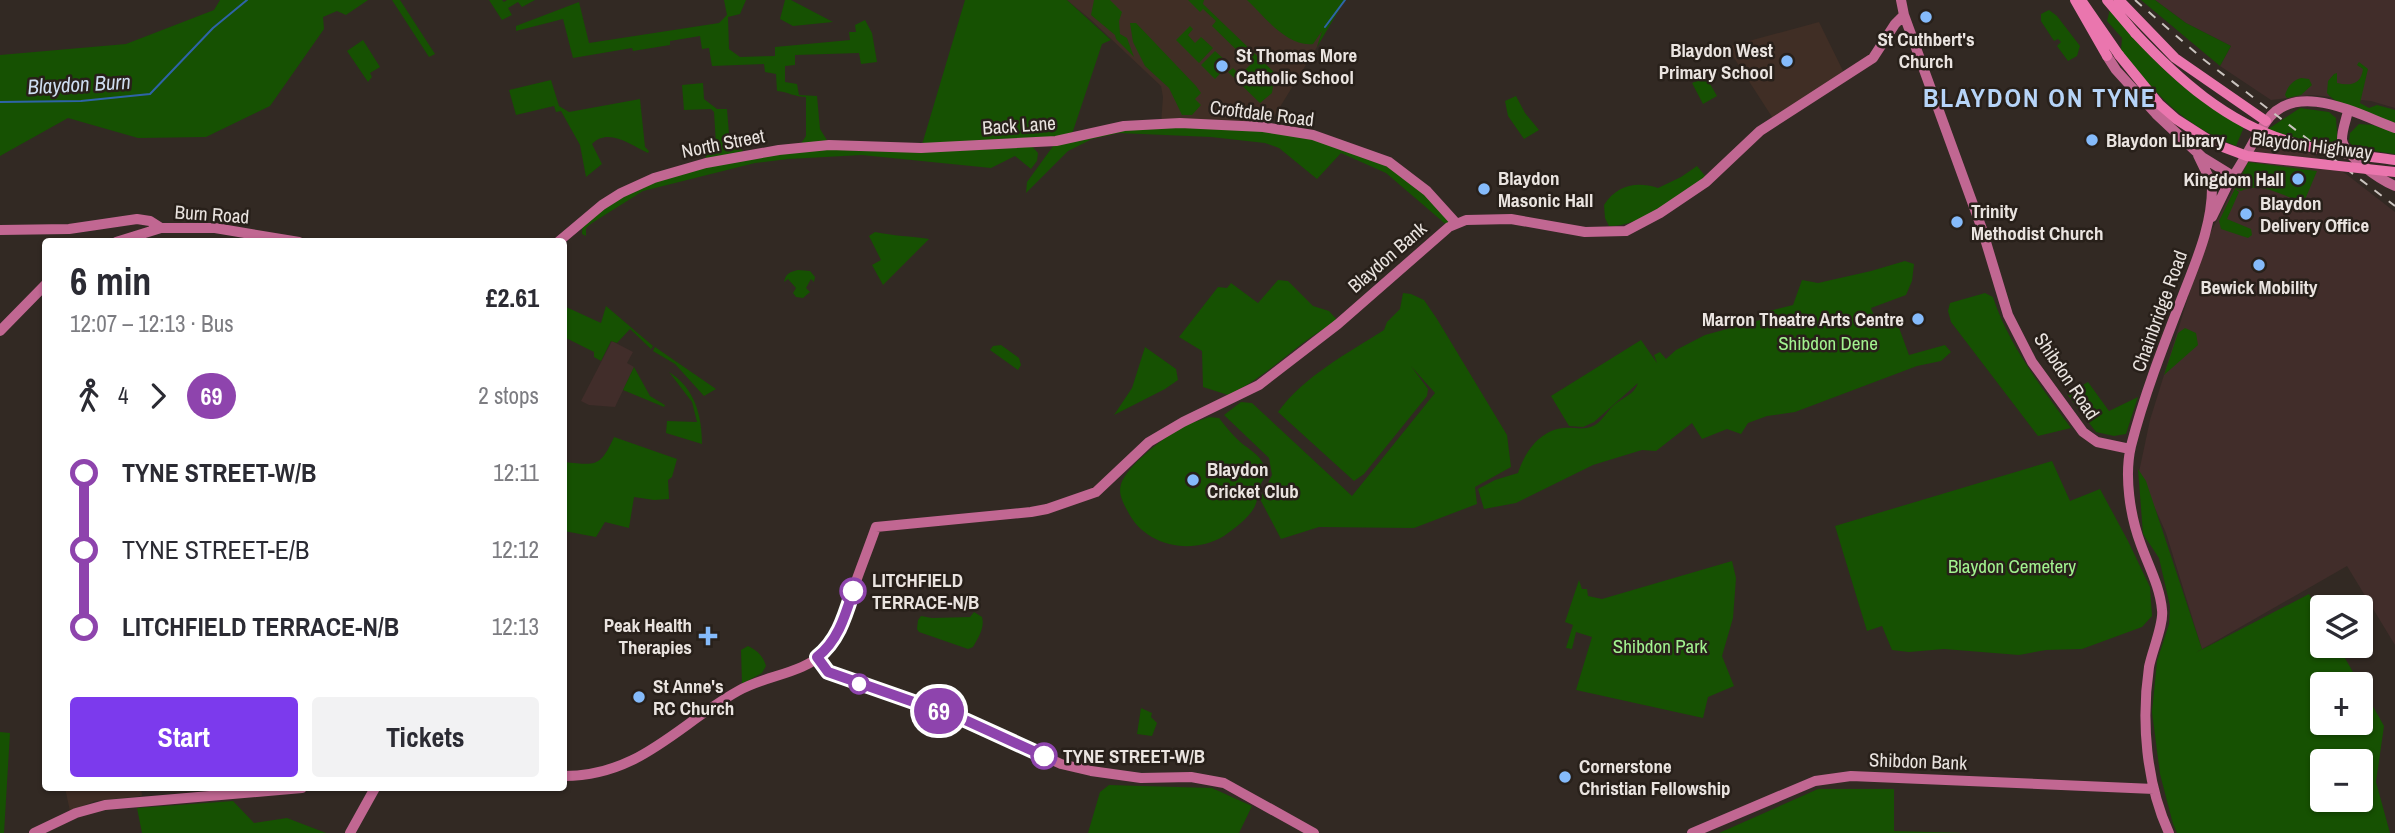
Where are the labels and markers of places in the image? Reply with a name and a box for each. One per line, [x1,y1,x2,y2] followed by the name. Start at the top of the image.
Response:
[1918,9,1934,25] marker: St Cuthbert's Church
[1877,26,1975,74] place label: St Cuthbert's Church
[1659,37,1773,85] place label: Blaydon West Primary School
[1236,42,1358,90] place label: St Thomas More Catholic School
[1779,53,1795,69] marker: Blaydon West Primary School
[1214,58,1230,74] marker: St Thomas More Catholic School
[2106,127,2225,153] place label: Blaydon Library
[2084,132,2100,148] marker: Blaydon Library
[1498,165,1593,213] place label: Blaydon Masonic Hall
[2184,166,2284,192] place label: Kingdom Hall
[2290,171,2306,187] marker: Kingdom Hall
[1476,181,1492,197] marker: Blaydon Masonic Hall
[2260,190,2369,238] place label: Blaydon Delivery Office
[1971,198,2103,246] place label: Trinity Methodist Church
[2238,206,2254,222] marker: Blaydon Delivery Office
[1949,214,1965,230] marker: Trinity Methodist Church
[2251,257,2267,273] marker: Bewick Mobility
[2201,274,2318,300] place label: Bewick Mobility
[1702,306,1904,332] place label: Marron Theatre Arts Centre
[1910,311,1926,327] marker: Marron Theatre Arts Centre
[1207,456,1299,504] place label: Blaydon Cricket Club
[1185,472,1201,488] marker: Blaydon Cricket Club
[872,567,979,615] place label: LITCHFIELD TERRACE-N/B
[840,578,866,604] marker: LITCHFIELD TERRACE-N/B
[604,612,692,660] place label: Peak Health Therapies
[698,626,718,646] marker: Peak Health Therapies
[653,673,734,721] place label: St Anne's RC Church
[849,674,869,694] unlabelled marker
[631,689,647,705] marker: St Anne's RC Church
[1031,743,1057,769] marker: TYNE STREET-W/B
[1063,743,1205,769] place label: TYNE STREET-W/B
[1579,753,1731,801] place label: Cornerstone Christian Fellowship
[1557,769,1573,785] marker: Cornerstone Christian Fellowship

